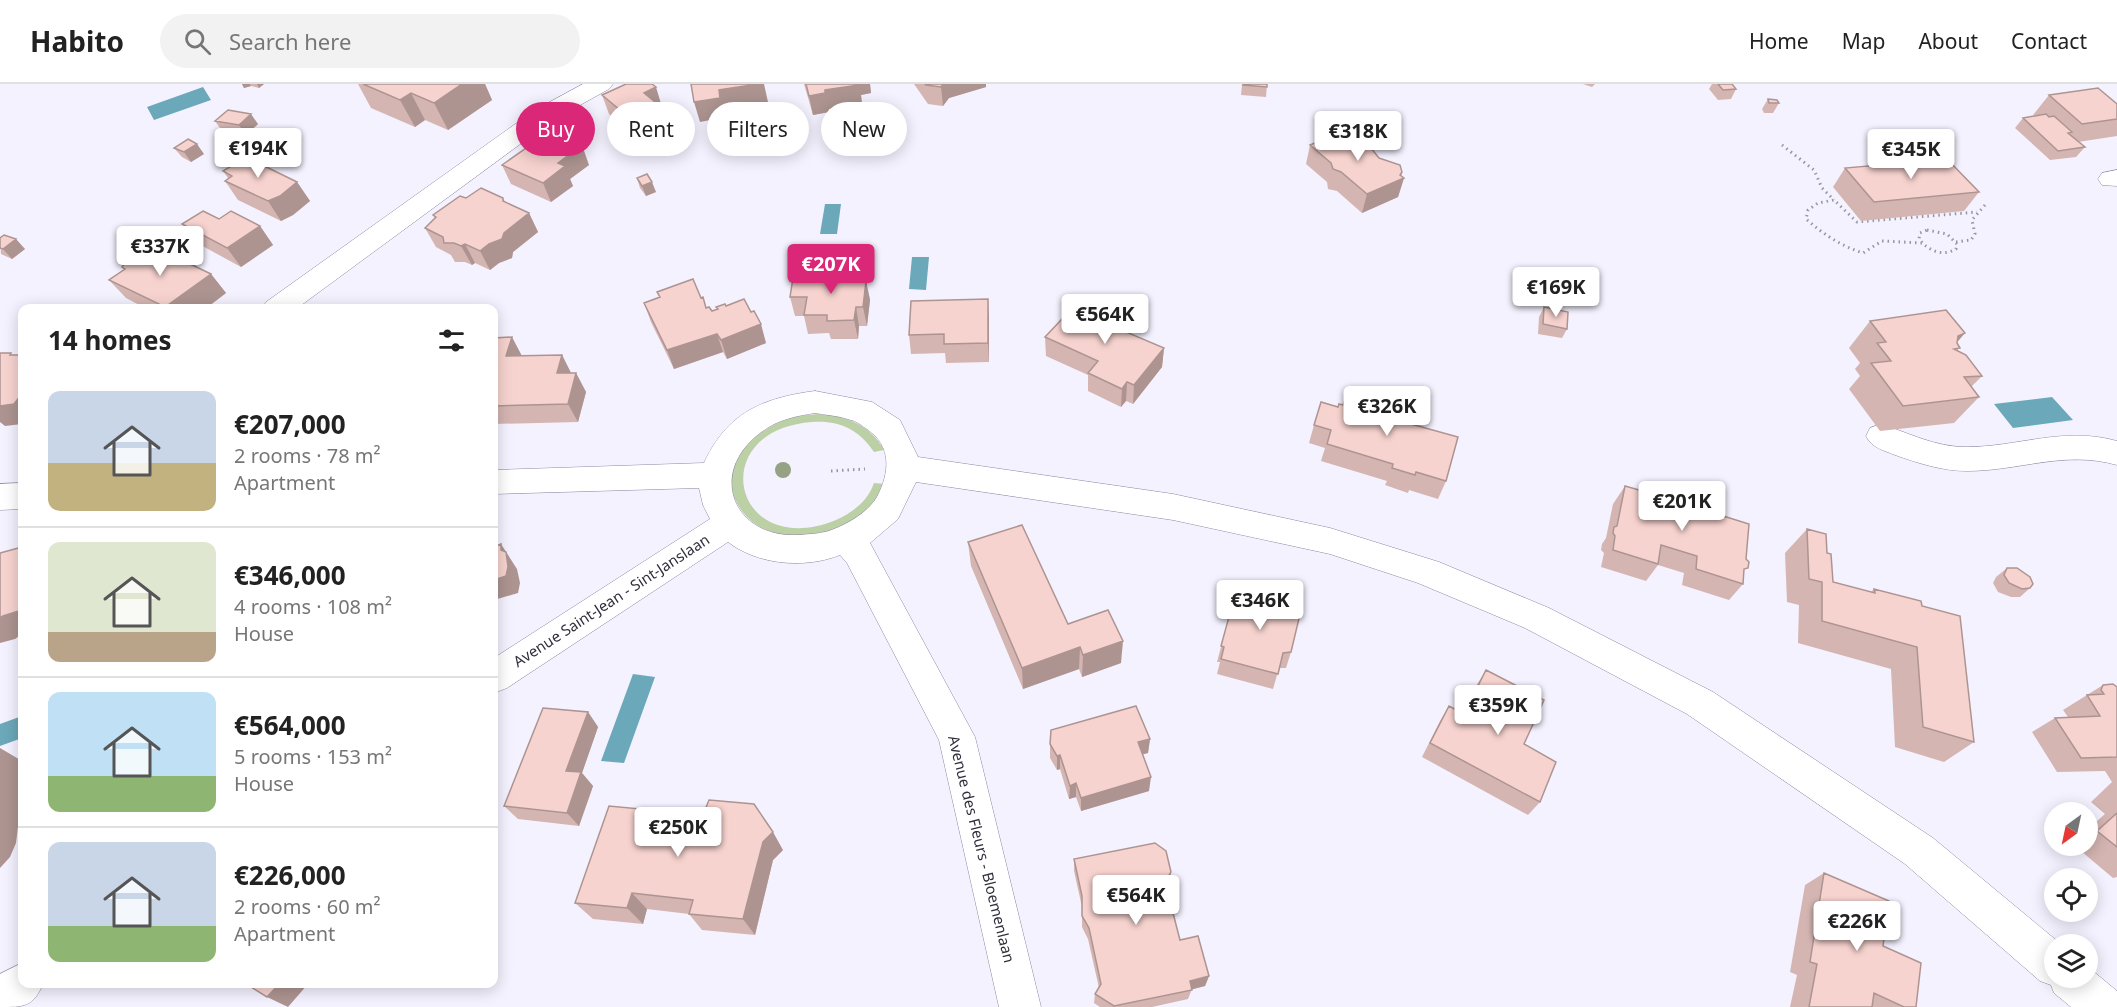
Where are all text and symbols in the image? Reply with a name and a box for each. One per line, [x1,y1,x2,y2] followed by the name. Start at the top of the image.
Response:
[160,14,580,68] search box
[30,22,124,60] text: Habito
[181,25,214,58] icon: search
[229,26,351,56] text: Search here
[1749,27,1809,55] text: Home
[1842,27,1885,55] text: Map
[1918,27,1978,55] text: About
[2011,27,2087,55] text: Contact
[516,102,595,156] chip: Buy
[607,102,695,156] chip: Rent
[707,102,809,156] chip: Filters
[821,102,907,156] chip: New
[1316,111,1400,162] pin: €318K
[1328,117,1388,144] text: €318K
[216,128,300,179] pin: €194K
[1869,129,1953,180] pin: €345K
[228,134,288,161] text: €194K
[1881,135,1941,162] text: €345K
[118,226,202,277] pin: €337K
[130,232,190,259] text: €337K
[789,244,873,295] pin: €207K
[801,250,861,277] text: €207K
[1514,267,1598,318] pin: €169K
[1526,273,1586,300] text: €169K
[1063,294,1147,345] pin: €564K
[1075,300,1135,327] text: €564K
[48,322,172,358] text: 14 homes
[435,324,468,357] icon: filters
[1345,386,1429,437] pin: €326K
[1357,392,1417,419] text: €326K
[234,406,346,442] text: €207,000
[96,415,168,487] icon: home
[234,442,381,469] text: 2 rooms · 78 m²
[234,469,335,496] text: Apartment
[1640,481,1724,532] pin: €201K
[1652,487,1712,514] text: €201K
[509,529,713,671] street label: Avenue Saint-Jean - Sint-Janslaan
[234,557,346,593] text: €346,000
[96,566,168,638] icon: home
[1218,580,1302,631] pin: €346K
[1230,586,1290,613] text: €346K
[234,593,392,620] text: 4 rooms · 108 m²
[234,620,294,647] text: House
[1456,685,1540,736] pin: €359K
[1468,691,1528,718] text: €359K
[234,707,346,743] text: €564,000
[96,716,168,788] icon: home
[944,733,1020,965] street label: Avenue des Fleurs - Bloemenlaan
[234,743,392,770] text: 5 rooms · 153 m²
[234,770,294,797] text: House
[2044,802,2098,856] north arrow
[2044,802,2098,988] map controls
[636,807,720,858] pin: €250K
[648,813,708,840] text: €250K
[234,857,346,893] text: €226,000
[96,866,168,938] icon: home
[2044,868,2098,922] button: locate
[1094,875,1178,926] pin: €564K
[1106,881,1166,908] text: €564K
[234,893,381,920] text: 2 rooms · 60 m²
[1815,901,1899,952] pin: €226K
[1827,907,1887,934] text: €226K
[234,920,335,947] text: Apartment
[2044,934,2098,988] button: layers

